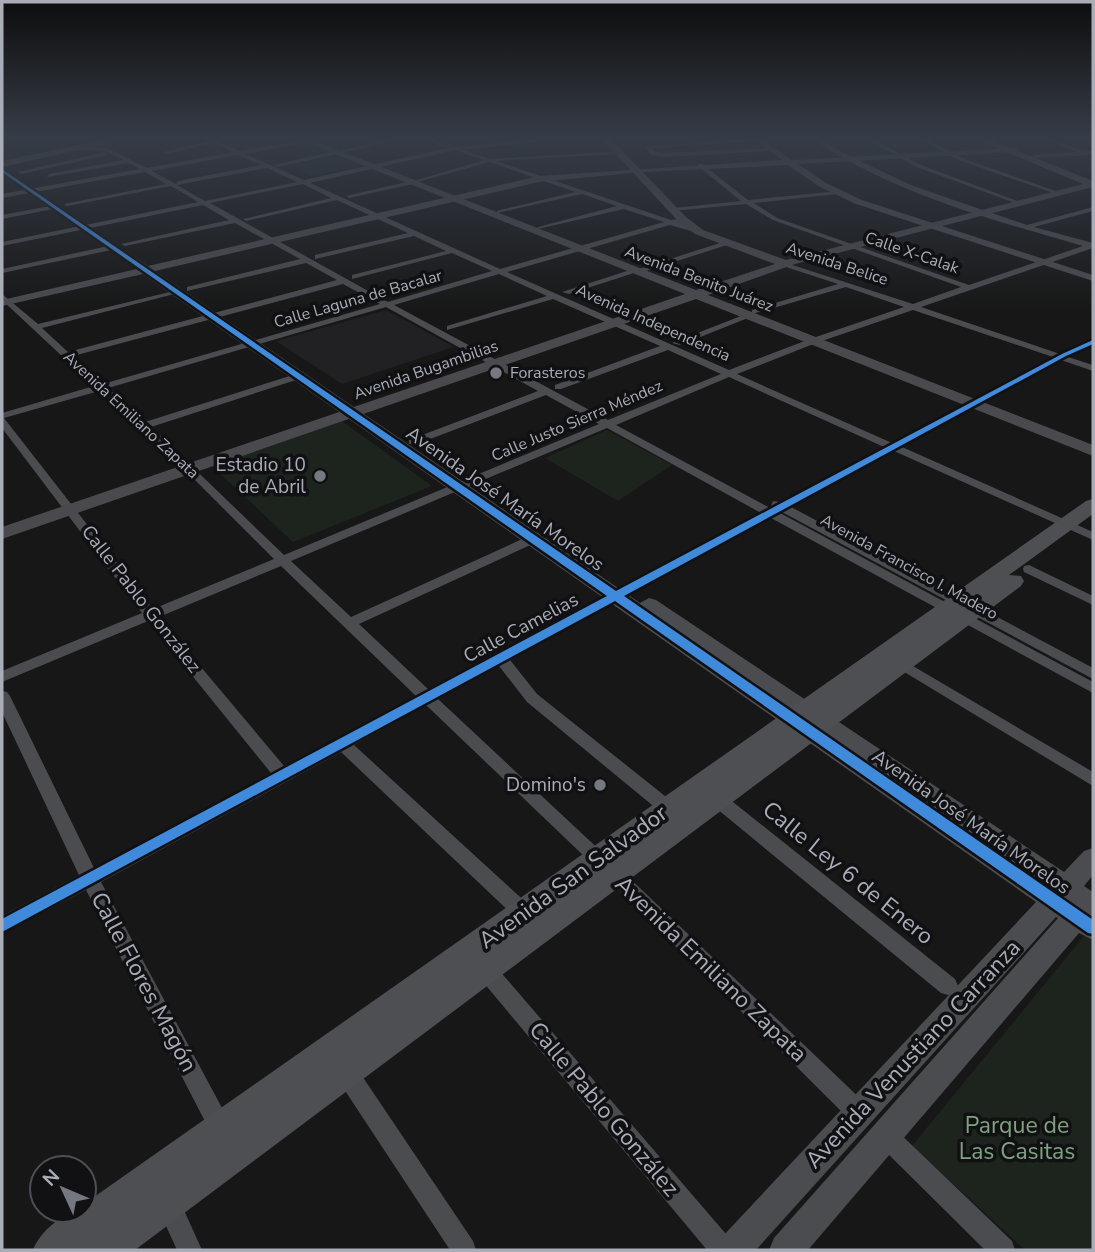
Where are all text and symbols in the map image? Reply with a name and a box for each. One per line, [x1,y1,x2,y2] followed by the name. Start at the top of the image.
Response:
[862,227,963,280] street label: Calle X-Calak
[783,237,891,291] street label: Avenida Belice
[622,241,776,317] street label: Avenida Benito Juárez
[271,264,445,334] street label: Calle Laguna de Bacalar
[572,279,734,367] street label: Avenida Independencia
[351,335,501,405] street label: Avenida Bugambilias
[58,346,204,484] street label: Avenida Emiliano Zapata
[510,362,585,384] place label: Forasteros
[488,365,504,381] marker: Forasteros
[488,375,666,467] street label: Calle Justo Sierra Méndez
[401,421,609,577] street label: Avenida José María Morelos
[216,452,306,500] place label: Estadio 10 de Abril
[312,468,328,484] marker: Estadio 10 de Abril
[816,509,1002,625] street label: Avenida Francisco I. Madero
[75,520,207,678] street label: Calle Pablo González
[459,587,583,669] street label: Calle Camelias
[867,744,1075,900] street label: Avenida José María Morelos
[506,772,586,798] place label: Domino's
[592,777,608,793] marker: Domino's
[756,794,940,952] street label: Calle Ley 6 de Enero
[472,797,674,956] street label: Avenida San Salvador
[608,869,814,1069] street label: Avenida Emiliano Zapata
[83,887,205,1077] street label: Calle Flores Magón
[798,933,1028,1175] street label: Avenida Venustiano Carranza
[522,1015,686,1203] street label: Calle Pablo González
[959,1110,1075,1167] park label: Parque de Las Casitas
[28,1154,98,1224] north arrow
[37,1164,66,1192] text: N

